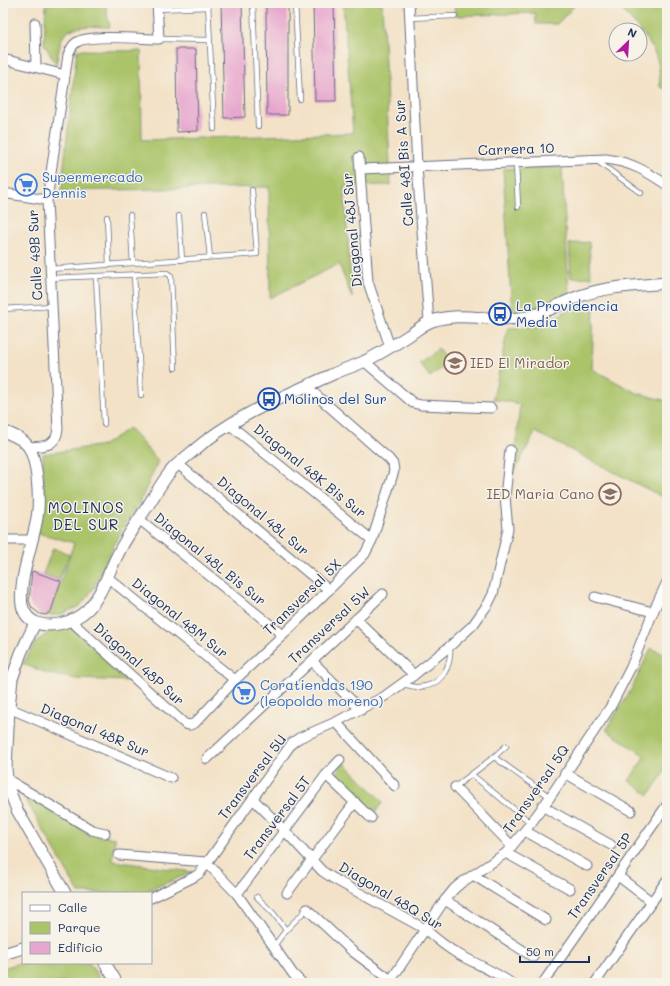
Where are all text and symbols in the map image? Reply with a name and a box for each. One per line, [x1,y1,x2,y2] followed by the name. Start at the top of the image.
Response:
[608,22,648,62] north arrow
[625,24,639,41] text: N
[390,99,417,227] street label: Calle 48I Bis A Sur
[477,138,555,159] street label: Carrera 10
[42,167,143,202] place label: Supermercado Dennis
[13,172,39,198] supermarket icon: Supermercado Dennis
[337,172,366,288] street label: Diagonal 48J Sur
[23,209,46,301] street label: Calle 49B Sur
[516,296,619,331] place label: La Providencia Media
[487,301,513,327] bus stop icon: La Providencia Media
[442,350,468,376] school or university icon: IED El Mirador
[470,353,570,372] place label: IED El Mirador
[256,386,282,412] bus stop icon: Molinos del Sur
[284,389,387,408] place label: Molinos del Sur
[250,419,371,522] street label: Diagonal 48K Bis Sur
[213,471,313,560] street label: Diagonal 48L Sur
[597,481,623,507] school or university icon: IED Maria Cano
[487,484,594,503] place label: IED Maria Cano
[48,497,124,534] district label: MOLINOS DEL SUR
[150,508,270,610] street label: Diagonal 48L Bis Sur
[258,554,345,639] street label: Transversal 5X
[128,573,232,662] street label: Diagonal 48M Sur
[284,582,374,667] street label: Transversal 5W
[90,618,189,709] street label: Diagonal 48P Sur
[260,675,384,710] place label: Coratiendas 190 (leopoldo moreno)
[231,680,257,706] supermarket icon: Coratiendas 190 (leopoldo moreno)
[38,698,152,761] street label: Diagonal 48R Sur
[213,730,290,823] street label: Transversal 5U
[498,741,573,837] street label: Transversal 5Q
[239,772,315,864] street label: Transversal 5T
[563,828,637,923] street label: Transversal 5P
[336,857,447,934] street label: Diagonal 48Q Sur
[22,892,152,964] legend
[58,899,88,915] text: Calle
[58,919,101,935] text: Parque
[520,938,589,964] scale bar
[58,939,102,955] text: Edificio
[526,943,554,959] text: 50 m

